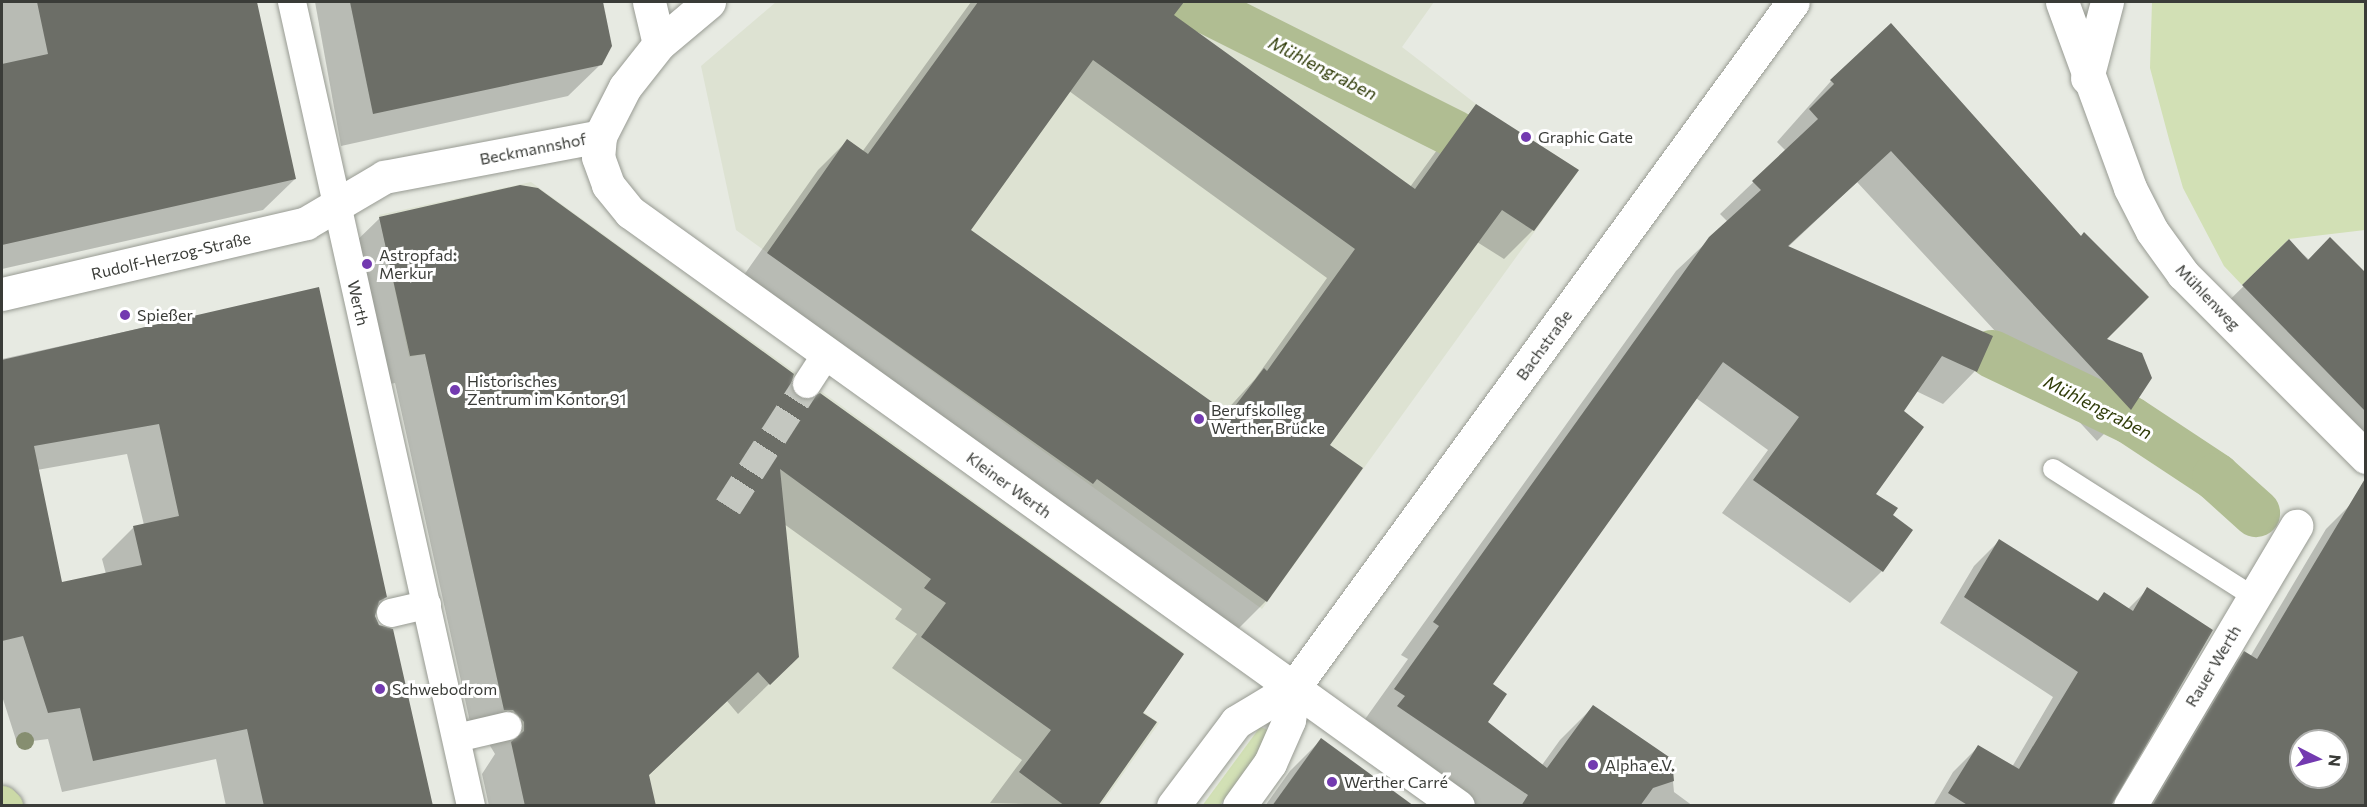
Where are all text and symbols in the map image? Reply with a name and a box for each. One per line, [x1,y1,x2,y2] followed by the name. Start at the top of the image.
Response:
[1265,31,1381,105] water label: Mühlengraben
[1538,127,1633,147] place label: Graphic Gate
[478,129,588,169] street label: Beckmannshof
[1519,130,1533,144] marker: Graphic Gate
[89,228,253,284] street label: Rudolf-Herzog-Straße
[379,245,456,283] place label: Astropfad: Merkur
[360,257,374,271] marker: Astropfad: Merkur
[2172,260,2244,334] street label: Mühlenweg
[343,279,373,327] street label: Werth
[137,305,193,325] place label: Spießer
[1512,306,1576,384] street label: Bachstraße
[118,308,132,322] marker: Spießer
[2040,370,2156,444] water label: Mühlengraben
[467,371,626,409] place label: Historisches Zentrum im Kontor 91
[448,383,462,397] marker: Historisches Zentrum im Kontor 91
[1211,400,1325,438] place label: Berufskolleg Werther Brücke
[1192,412,1206,426] marker: Berufskolleg Werther Brücke
[963,448,1055,522] street label: Kleiner Werth
[2181,622,2245,710] street label: Rauer Werth
[392,679,497,699] place label: Schwebodrom
[373,682,387,696] marker: Schwebodrom
[2289,729,2349,789] north arrow
[2325,754,2345,768] text: N
[1605,755,1675,775] place label: Alpha e.V.
[1586,758,1600,772] marker: Alpha e.V.
[1344,772,1448,792] place label: Werther Carré
[1325,775,1339,789] marker: Werther Carré

